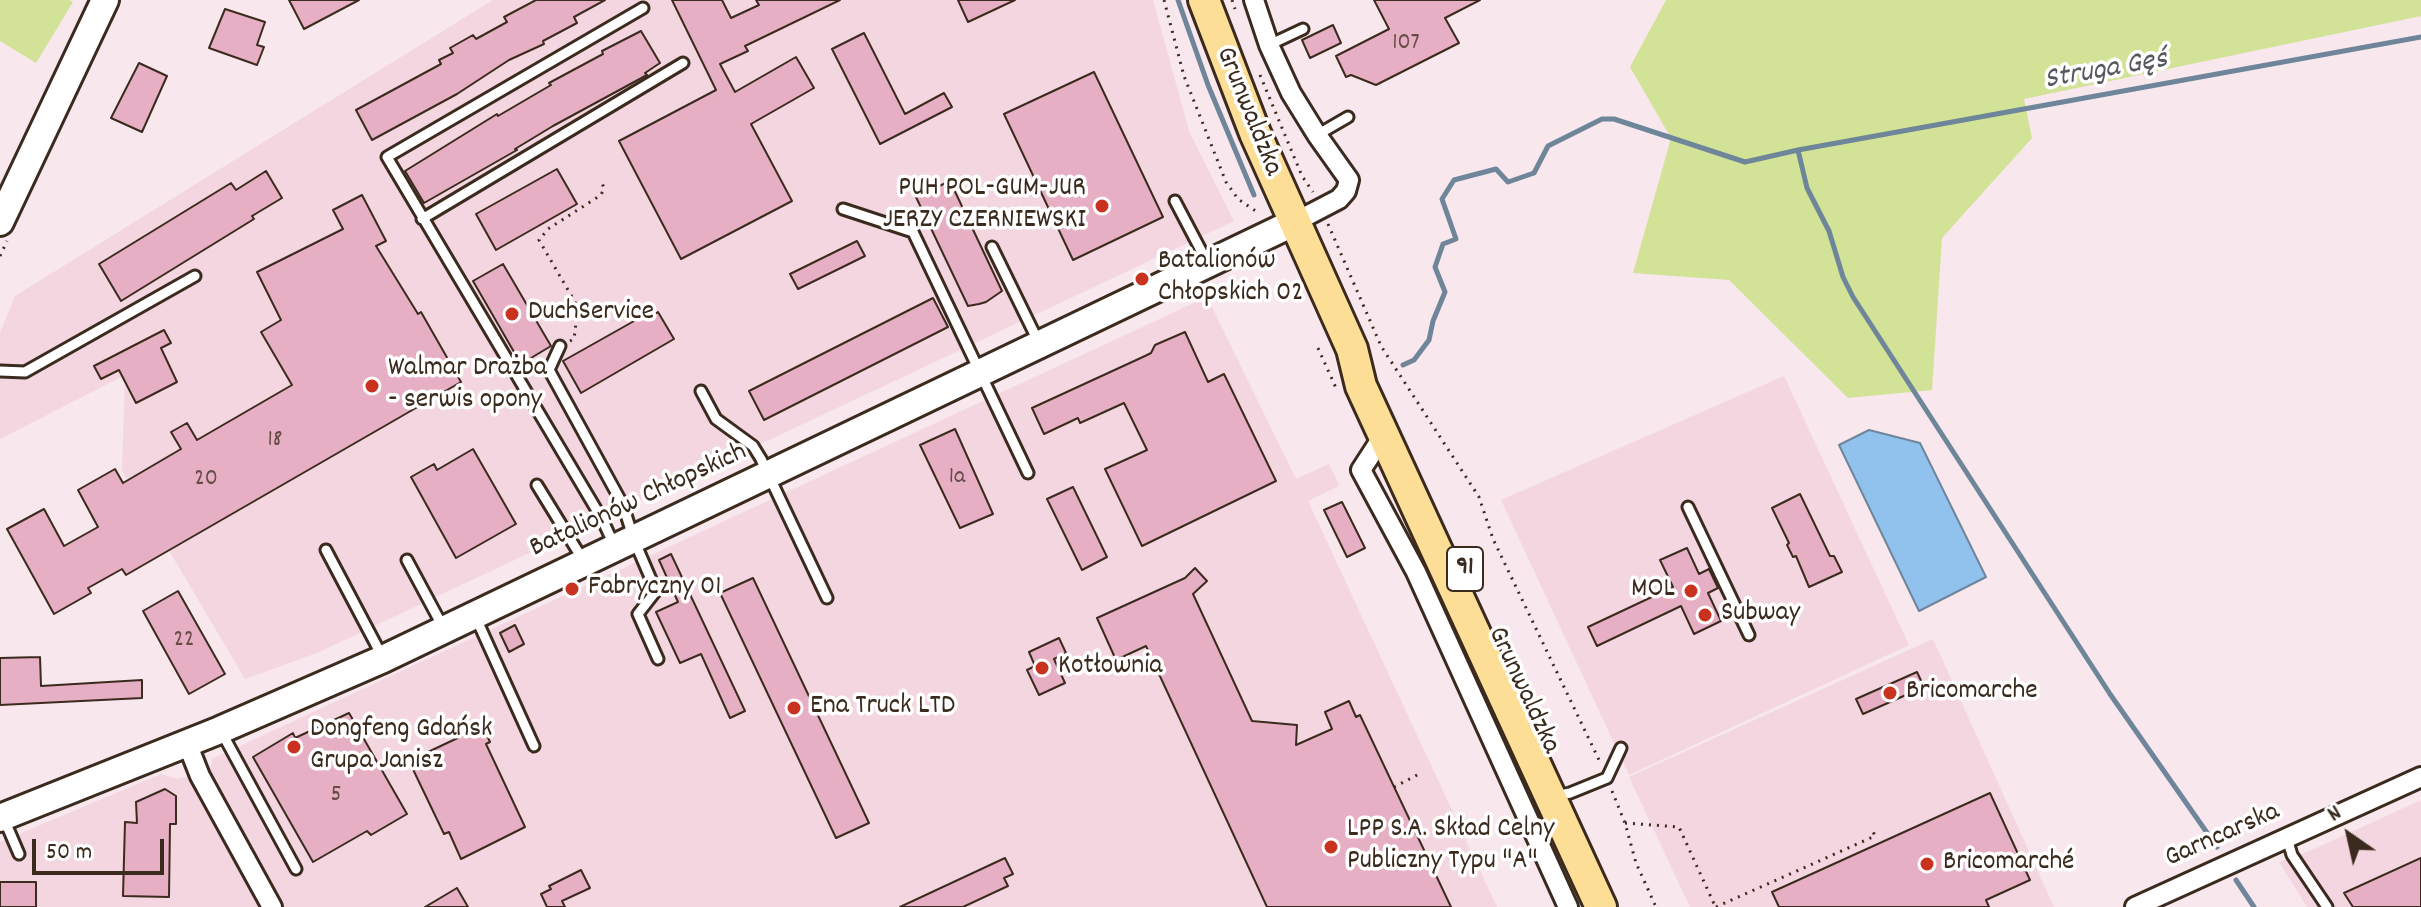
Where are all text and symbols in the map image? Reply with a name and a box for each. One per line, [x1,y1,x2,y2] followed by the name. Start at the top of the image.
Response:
[1392,31,1420,59] house number: 107
[1206,43,1288,181] street label: Grunwaldzka
[2042,44,2170,100] water label: Struga Gęś
[883,173,1086,239] place label: PUH POL-GUM-JUR JERZY CZERNIEWSKI
[1093,197,1111,215] marker: PUH POL-GUM-JUR JERZY CZERNIEWSKI
[1158,246,1303,312] place label: Batalionów Chłopskich 02
[1133,270,1151,288] marker: Batalionów Chłopskich 02
[528,297,654,331] place label: DuchService
[503,305,521,323] marker: DuchService
[388,353,547,419] place label: Walmar Drażba - serwis opony
[363,377,381,395] marker: Walmar Drażba - serwis opony
[268,428,282,456] house number: 18
[525,437,753,567] street label: Batalionów Chłopskich
[949,465,965,493] house number: 1a
[194,467,218,495] house number: 20
[1447,547,1483,591] road number: 91
[588,572,721,606] place label: Fabryczny 01
[1631,574,1675,608] place label: MOL
[563,580,581,598] marker: Fabryczny 01
[1682,582,1700,600] marker: MOL
[1721,598,1800,632] place label: Subway
[1696,606,1714,624] marker: Subway
[1478,622,1566,760] street label: Grunwaldzka
[174,628,194,656] house number: 22
[1058,651,1162,685] place label: Kotłownia
[1033,659,1051,677] marker: Kotłownia
[1906,676,2038,710] place label: Bricomarche
[1881,684,1899,702] marker: Bricomarche
[810,691,955,725] place label: Ena Truck LTD
[785,699,803,717] marker: Ena Truck LTD
[310,714,493,780] place label: Dongfeng Gdańsk Grupa Janisz
[285,738,303,756] marker: Dongfeng Gdańsk Grupa Janisz
[330,783,342,811] house number: 5
[2309,795,2389,875] north arrow
[2161,797,2285,877] street label: Garncarska
[2322,799,2348,831] text: N
[1347,814,1554,880] place label: LPP S.A. Skład Celny Publiczny Typu "A"
[36,823,168,873] scale bar
[46,836,92,870] text: 50 m
[1322,838,1340,856] marker: LPP S.A. Skład Celny Publiczny Typu "A"
[1943,847,2074,881] place label: Bricomarché
[1918,855,1936,873] marker: Bricomarché

